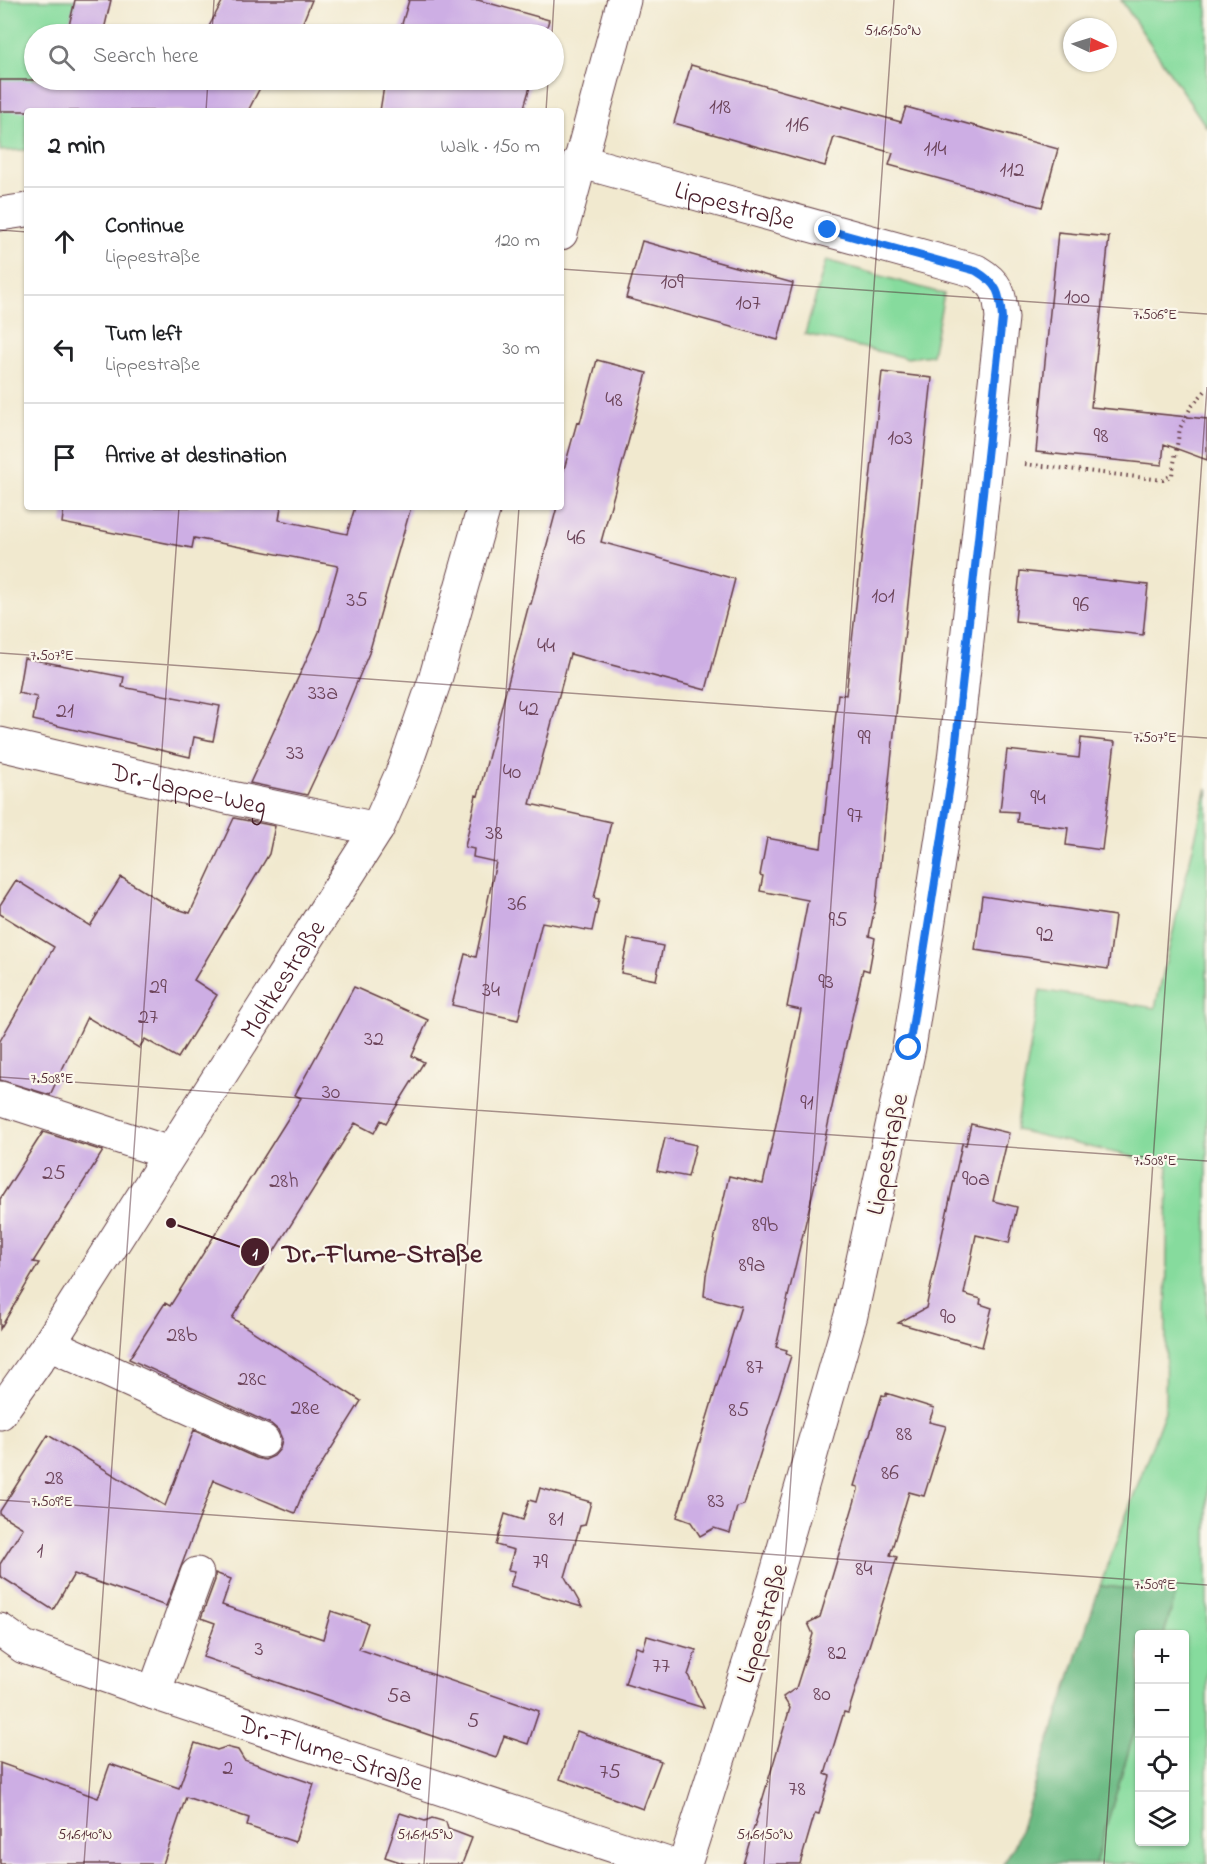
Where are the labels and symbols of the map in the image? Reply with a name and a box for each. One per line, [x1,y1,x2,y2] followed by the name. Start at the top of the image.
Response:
[1063,18,1117,72] north arrow
[865,20,922,42] text: 51.6150°N
[709,92,731,124] house number: 118
[785,110,809,142] house number: 116
[923,134,947,166] house number: 114
[1000,155,1025,187] house number: 112
[670,172,799,242] street label: Lippestraße
[814,216,840,242] route end
[660,267,684,299] house number: 109
[1064,282,1090,314] house number: 100
[735,288,761,320] house number: 107
[1133,304,1177,326] text: 7.506°E
[605,385,623,417] house number: 48
[1094,421,1108,453] house number: 98
[887,423,913,455] house number: 103
[567,523,586,555] house number: 46
[871,581,895,613] house number: 101
[346,585,368,617] house number: 35
[1073,590,1089,622] house number: 96
[537,631,555,663] house number: 44
[30,645,74,667] text: 7.507°E
[308,678,338,710] house number: 33a
[519,694,539,726] house number: 42
[56,696,74,728] house number: 21
[857,723,871,755] house number: 99
[1133,727,1177,749] text: 7.507°E
[286,738,304,770] house number: 33
[105,754,270,827] street label: Dr.-Lappe-Weg
[503,757,521,789] house number: 40
[1030,783,1046,815] house number: 94
[847,801,863,833] house number: 97
[485,818,503,850] house number: 38
[508,889,527,921] house number: 36
[828,905,848,937] house number: 95
[232,913,337,1047] street label: Moltkestraße
[1036,920,1054,952] house number: 92
[818,967,834,999] house number: 93
[149,972,167,1004] house number: 29
[482,975,500,1007] house number: 34
[138,1002,158,1034] house number: 27
[364,1024,384,1056] house number: 32
[895,1034,921,1060] route start
[30,1068,74,1090] text: 7.508°E
[322,1077,340,1109] house number: 30
[800,1088,814,1120] house number: 91
[858,1090,920,1219] street label: Lippestraße
[1133,1150,1177,1172] text: 7.508°E
[42,1158,66,1190] house number: 25
[962,1164,990,1196] house number: 90a
[269,1166,299,1198] house number: 28h
[752,1210,779,1242] house number: 89b
[240,1230,494,1275] callout: Dr.-Flume-Straße
[280,1236,483,1275] text: Dr.-Flume-Straße
[252,1242,258,1268] text: 1
[739,1250,765,1282] house number: 89a
[940,1302,956,1334] house number: 90
[167,1320,198,1352] house number: 28b
[746,1352,764,1384] house number: 87
[238,1364,267,1396] house number: 28c
[290,1393,320,1425] house number: 28e
[729,1395,749,1427] house number: 85
[896,1419,912,1451] house number: 88
[881,1458,899,1490] house number: 86
[44,1463,64,1495] house number: 28
[707,1486,725,1518] house number: 83
[31,1491,73,1513] text: 7.509°E
[548,1504,564,1536] house number: 81
[37,1536,44,1568] house number: 1
[532,1547,548,1579] house number: 79
[855,1554,873,1586] house number: 84
[728,1559,800,1689] street label: Lippestraße
[1134,1574,1176,1596] text: 7.509°E
[254,1634,264,1666] house number: 3
[827,1638,847,1670] house number: 82
[652,1651,670,1683] house number: 77
[813,1679,831,1711] house number: 80
[387,1681,411,1713] house number: 5a
[232,1706,428,1803] street label: Dr.-Flume-Straße
[467,1706,479,1738] house number: 5
[223,1753,234,1785] house number: 2
[599,1757,621,1789] house number: 75
[788,1774,806,1806] house number: 78
[58,1824,112,1846] text: 51.6140°N
[397,1824,453,1846] text: 51.6145°N
[737,1824,794,1846] text: 51.6150°N

